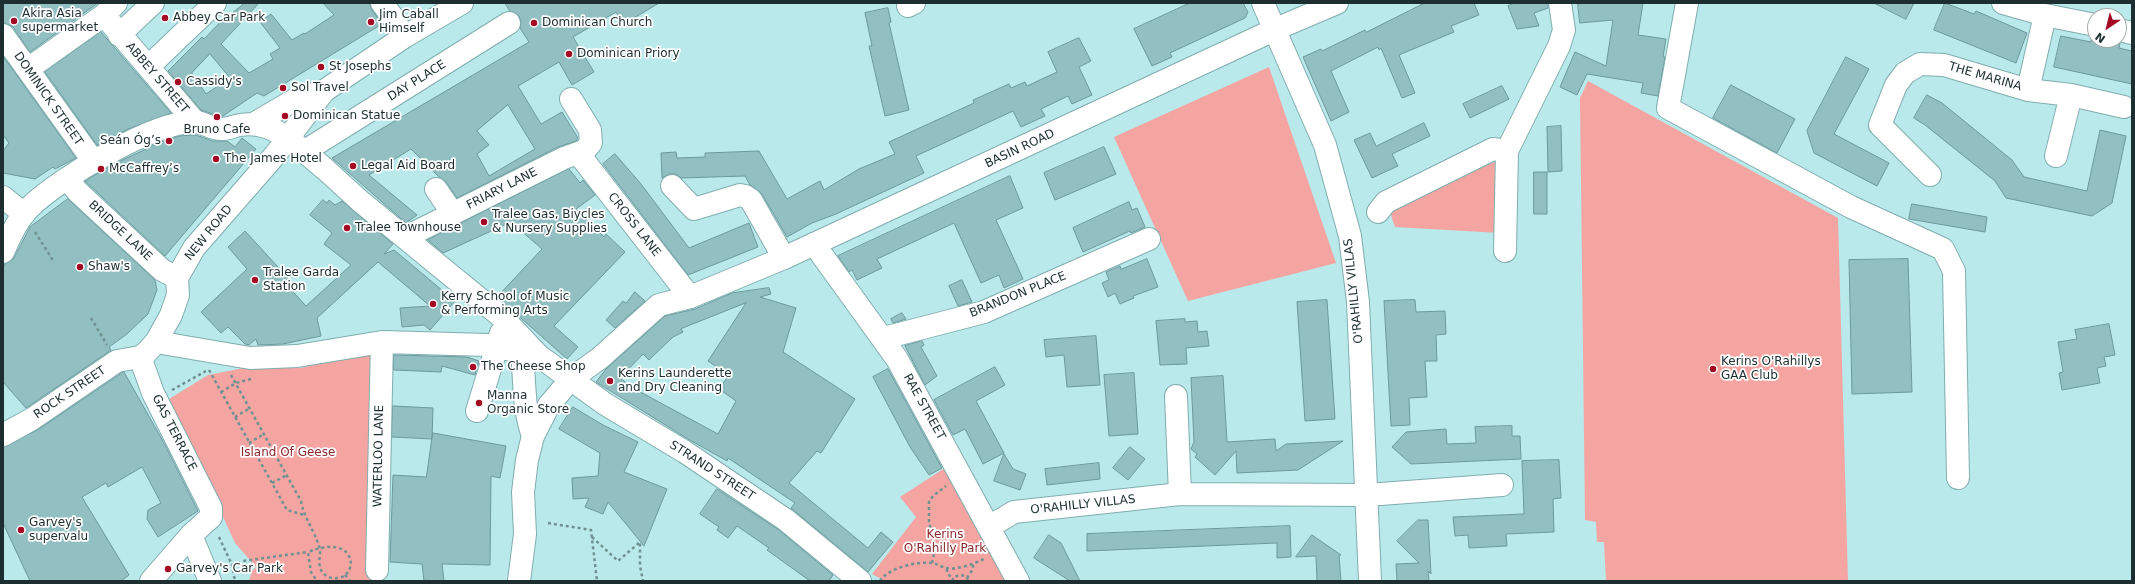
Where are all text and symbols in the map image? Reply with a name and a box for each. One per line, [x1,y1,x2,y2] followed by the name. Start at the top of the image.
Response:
[22,7,98,35] place label: Akira Asia supermarket
[379,8,439,36] place label: Jim Caball Himself
[2087,8,2127,48] north arrow
[173,11,265,25] place label: Abbey Car Park
[160,13,170,23] marker: Abbey Car Park
[9,16,19,26] marker: Akira Asia supermarket
[542,16,652,30] place label: Dominican Church
[366,17,376,27] marker: Jim Caball Himself
[529,18,539,28] marker: Dominican Church
[2093,29,2108,45] text: N
[122,40,192,116] street label: ABBEY STREET
[577,47,680,61] place label: Dominican Priory
[10,49,86,149] street label: DOMINICK STREET
[564,49,574,59] marker: Dominican Priory
[385,58,449,104] street label: DAY PLACE
[329,60,391,74] place label: St Josephs
[1947,60,2023,94] street label: THE MARINA
[316,62,326,72] marker: St Josephs
[186,75,242,89] place label: Cassidy's
[173,77,183,87] marker: Cassidy's
[291,81,349,95] place label: Sol Travel
[278,83,288,93] marker: Sol Travel
[293,109,400,123] place label: Dominican Statue
[280,111,290,121] marker: Dominican Statue
[212,112,222,122] marker: Bruno Cafe
[184,123,250,137] place label: Bruno Cafe
[983,127,1057,171] street label: BASIN ROAD
[100,134,161,148] place label: Seán Óg’s
[164,136,174,146] marker: Seán Óg’s
[224,152,322,166] place label: The James Hotel
[211,154,221,164] marker: The James Hotel
[361,159,455,173] place label: Legal Aid Board
[348,161,358,171] marker: Legal Aid Board
[109,162,179,176] place label: McCaffrey’s
[96,164,106,174] marker: McCaffrey’s
[464,165,540,213] street label: FRIARY LANE
[605,190,663,260] street label: CROSS LANE
[85,198,155,264] street label: BRIDGE LANE
[182,202,236,264] street label: NEW ROAD
[492,208,607,236] place label: Tralee Gas, Biycles & Nursery Supplies
[479,217,489,227] marker: Tralee Gas, Biycles & Nursery Supplies
[355,221,461,235] place label: Tralee Townhouse
[342,223,352,233] marker: Tralee Townhouse
[1341,238,1367,344] street label: O'RAHILLY VILLAS
[88,260,130,274] place label: Shaw's
[75,262,85,272] marker: Shaw's
[263,266,339,294] place label: Tralee Garda Station
[968,269,1068,321] street label: BRANDON PLACE
[250,275,260,285] marker: Tralee Garda Station
[441,290,569,318] place label: Kerry School of Music & Performing Arts
[428,299,438,309] marker: Kerry School of Music & Performing Arts
[1721,355,1821,383] place label: Kerins O'Rahillys GAA Club
[481,360,586,374] place label: The Cheese Shop
[468,362,478,372] marker: The Cheese Shop
[31,364,109,422] street label: ROCK STREET
[1708,364,1718,374] marker: Kerins O'Rahillys GAA Club
[618,367,732,395] place label: Kerins Launderette and Dry Cleaning
[900,371,948,443] street label: RAE STREET
[605,376,615,386] marker: Kerins Launderette and Dry Cleaning
[487,389,569,417] place label: Manna Organic Store
[149,392,199,474] street label: GAS TERRACE
[474,398,484,408] marker: Manna Organic Store
[371,405,387,507] street label: WATERLOO LANE
[667,438,757,504] street label: STRAND STREET
[241,446,335,460] park label: Island Of Geese
[1030,492,1136,518] street label: O'RAHILLY VILLAS
[29,516,88,544] place label: Garvey's supervalu
[16,525,26,535] marker: Garvey's supervalu
[904,528,986,556] park label: Kerins O'Rahilly Park
[176,562,283,576] place label: Garvey's Car Park
[163,564,173,574] marker: Garvey's Car Park

